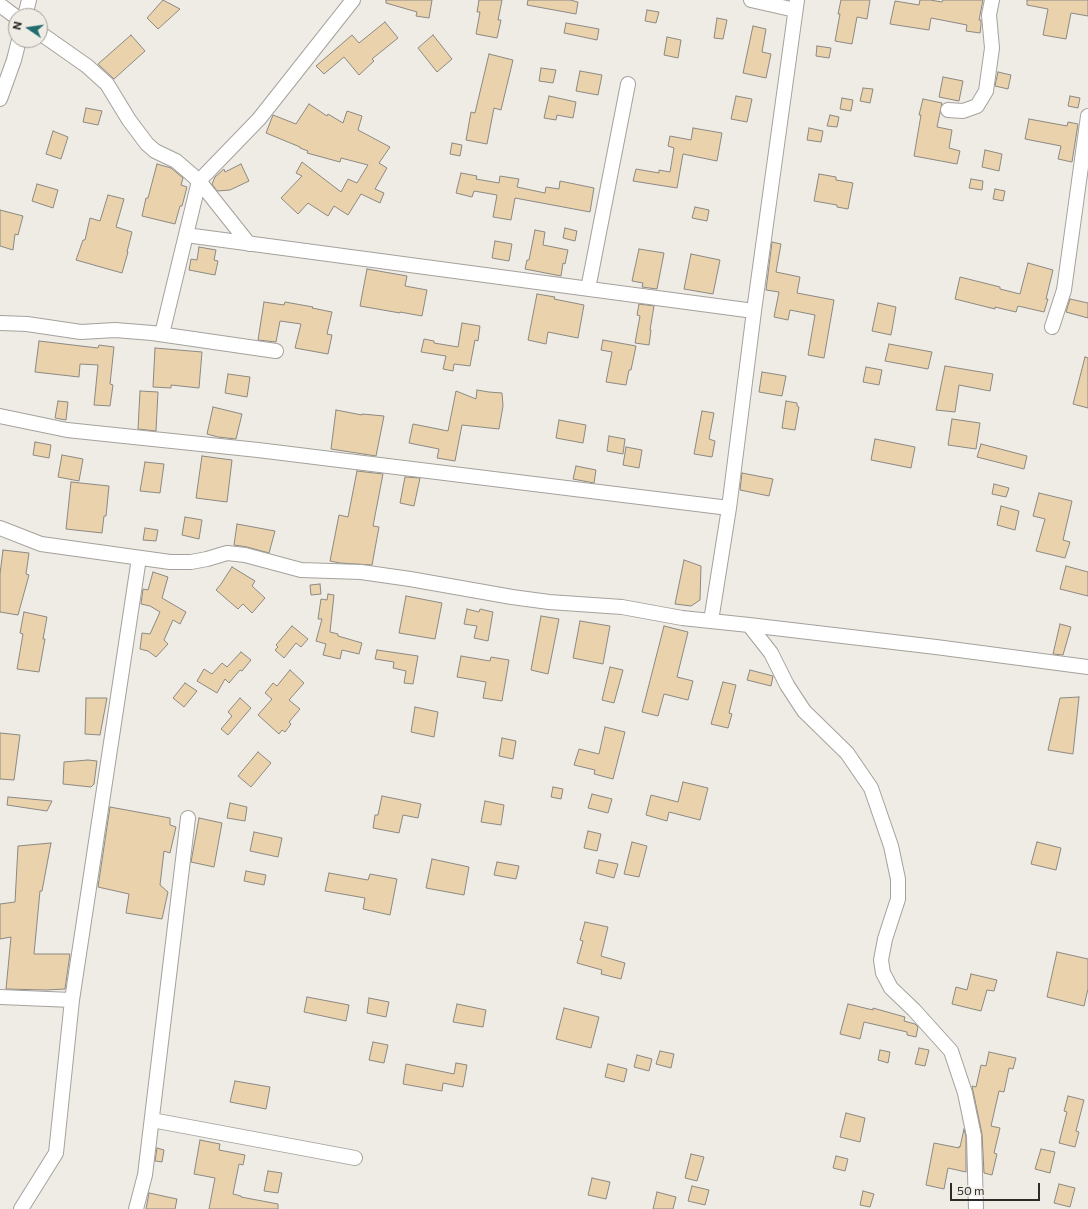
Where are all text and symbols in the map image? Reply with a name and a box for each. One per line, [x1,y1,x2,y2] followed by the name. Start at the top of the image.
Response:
[8,8,48,48] north arrow
[10,20,24,31] text: N
[952,1175,1042,1201] scale bar
[957,1183,985,1197] text: 50 m

